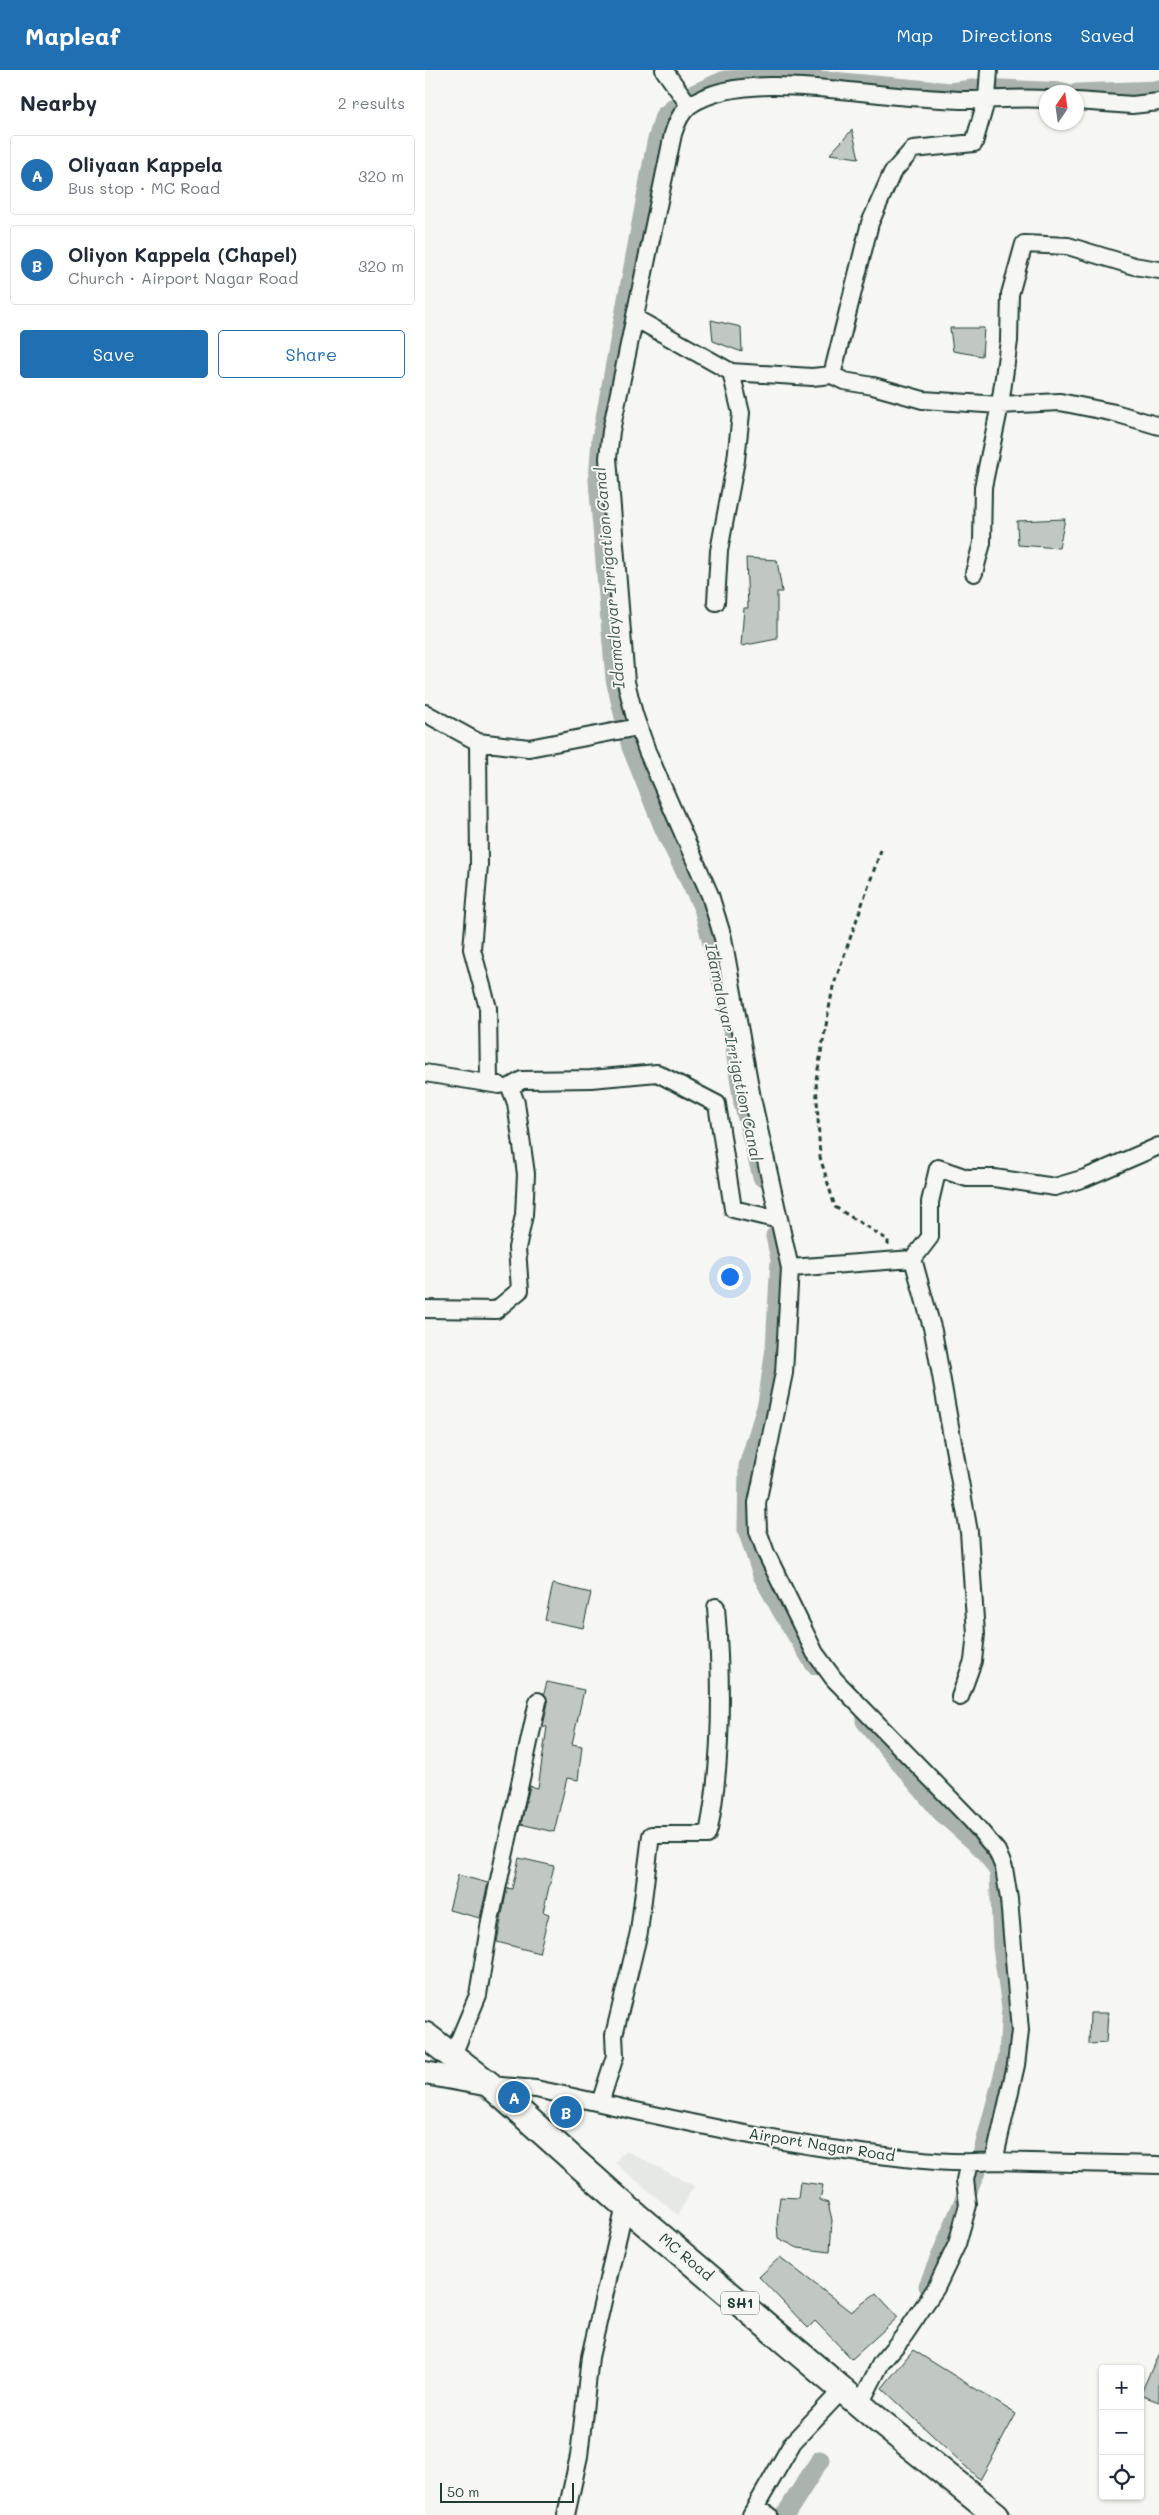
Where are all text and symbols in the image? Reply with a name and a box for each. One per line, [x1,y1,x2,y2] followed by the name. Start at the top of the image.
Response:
[25,20,120,51] text: Mapleaf
[896,23,933,47] text: Map
[961,23,1053,47] text: Directions
[1081,23,1134,47] text: Saved
[1039,85,1084,130] north arrow
[20,89,97,116] text: Nearby
[338,92,405,113] text: 2 results
[68,152,223,177] text: Oliyaan Kappela
[31,165,43,186] text: A
[358,165,404,186] text: 320 m
[68,177,220,198] text: Bus stop · MC Road
[68,242,297,267] text: Oliyon Kappela (Chapel)
[32,255,42,276] text: B
[358,255,404,276] text: 320 m
[68,267,298,288] text: Church · Airport Nagar Road
[20,330,208,378] button: Save
[218,330,405,378] button: Share
[588,466,629,690] water label: Idamalayar Irrigation Canal
[701,941,768,1163] water label: Idamalayar Irrigation Canal
[717,1264,743,1290] your location
[498,2078,530,2116] pin: A
[550,2093,582,2131] pin: B
[748,2123,897,2165] street label: Airport Nagar Road
[655,2228,718,2285] street label: MC Road
[721,2292,759,2314] road number: SH1
[1099,2365,1144,2500] map controls
[1099,2365,1144,2410] button: +
[1099,2410,1144,2455] button: −
[1099,2455,1144,2500] button: locate
[440,2480,574,2503] scale bar
[447,2482,479,2501] text: 50 m

